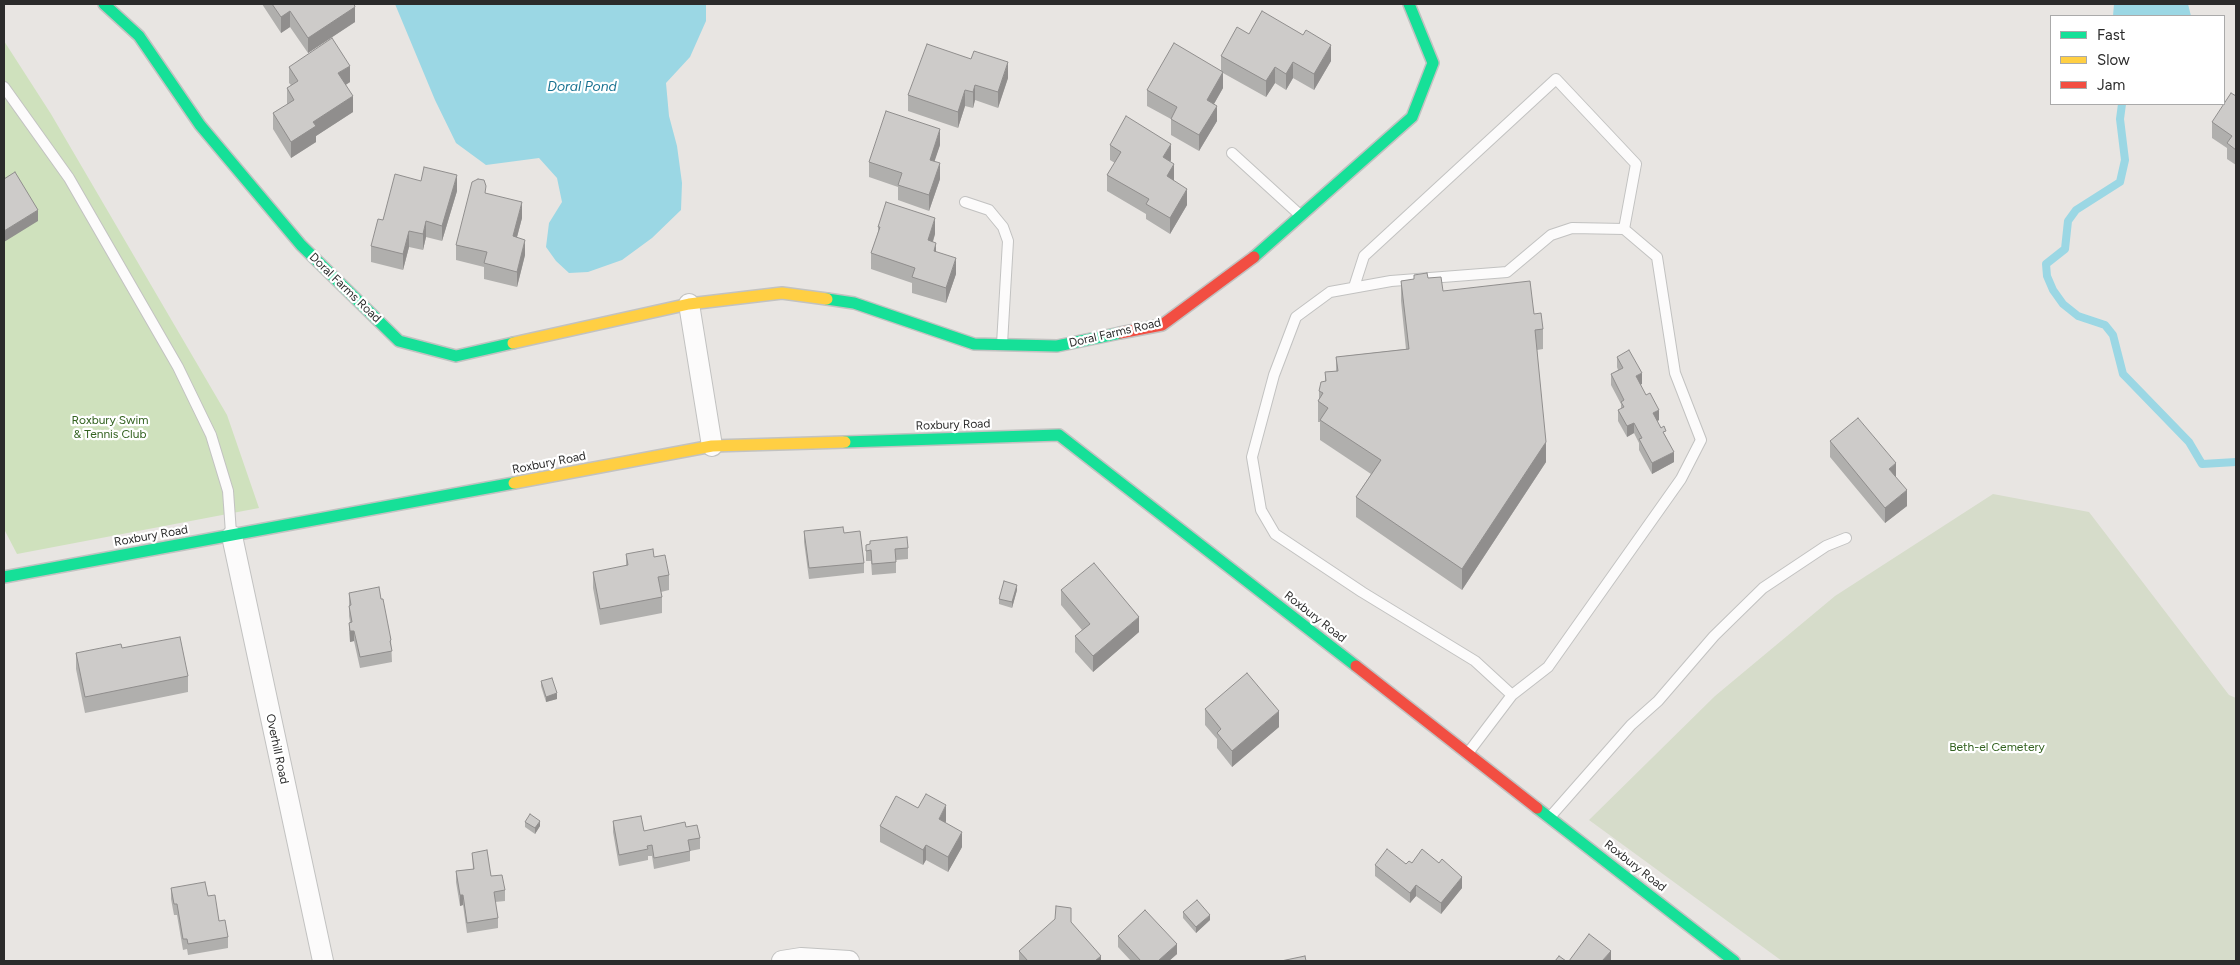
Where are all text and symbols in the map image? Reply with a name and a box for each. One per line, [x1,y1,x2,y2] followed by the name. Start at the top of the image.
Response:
[2050,15,2225,105] legend
[2097,26,2125,44] text: Fast
[2097,51,2130,69] text: Slow
[2097,76,2125,94] text: Jam
[547,79,617,95] water label: Doral Pond
[306,250,384,326] street label: Doral Farms Road
[1068,315,1162,351] street label: Doral Farms Road
[72,413,148,441] park label: Roxbury Swim & Tennis Club
[915,416,991,434] street label: Roxbury Road
[511,449,587,477] street label: Roxbury Road
[113,522,189,550] street label: Roxbury Road
[1281,588,1349,646] street label: Roxbury Road
[263,713,291,785] street label: Overhill Road
[1949,740,2045,754] park label: Beth-el Cemetery
[1601,837,1669,895] street label: Roxbury Road

